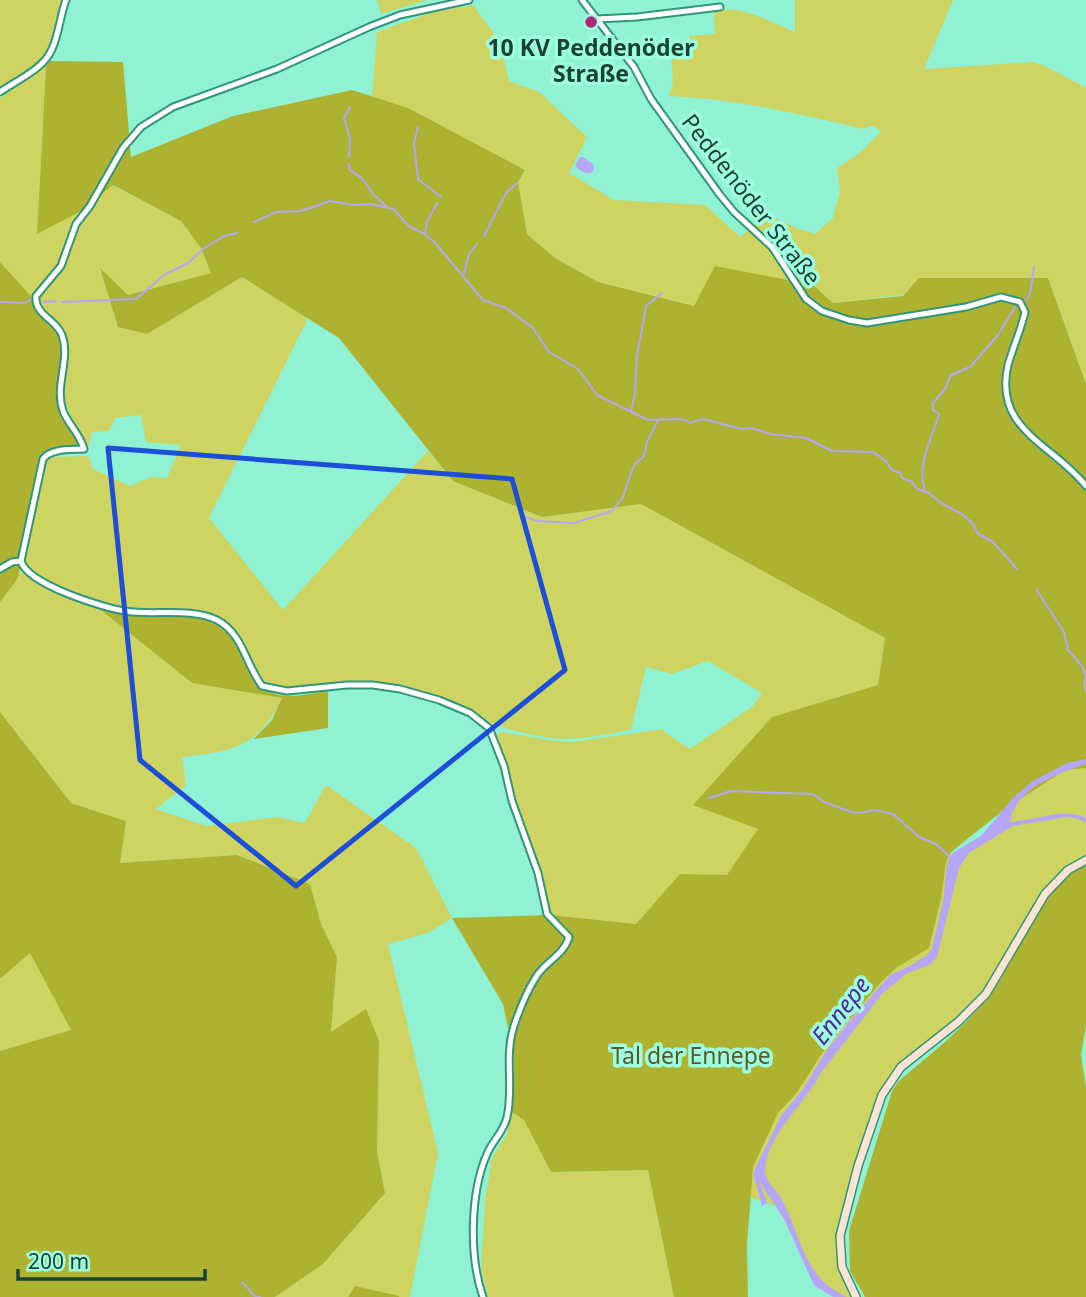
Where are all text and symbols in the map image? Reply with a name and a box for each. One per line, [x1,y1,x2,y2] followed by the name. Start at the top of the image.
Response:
[583,14,599,30] marker: 10 KV Peddenöder Straße
[487,31,695,89] place label: 10 KV Peddenöder Straße
[675,107,829,291] street label: Peddenöder Straße
[803,969,877,1051] water label: Ennepe
[611,1039,771,1071] park label: Tal der Ennepe
[18,1238,205,1282] scale bar
[28,1247,89,1275] text: 200 m

